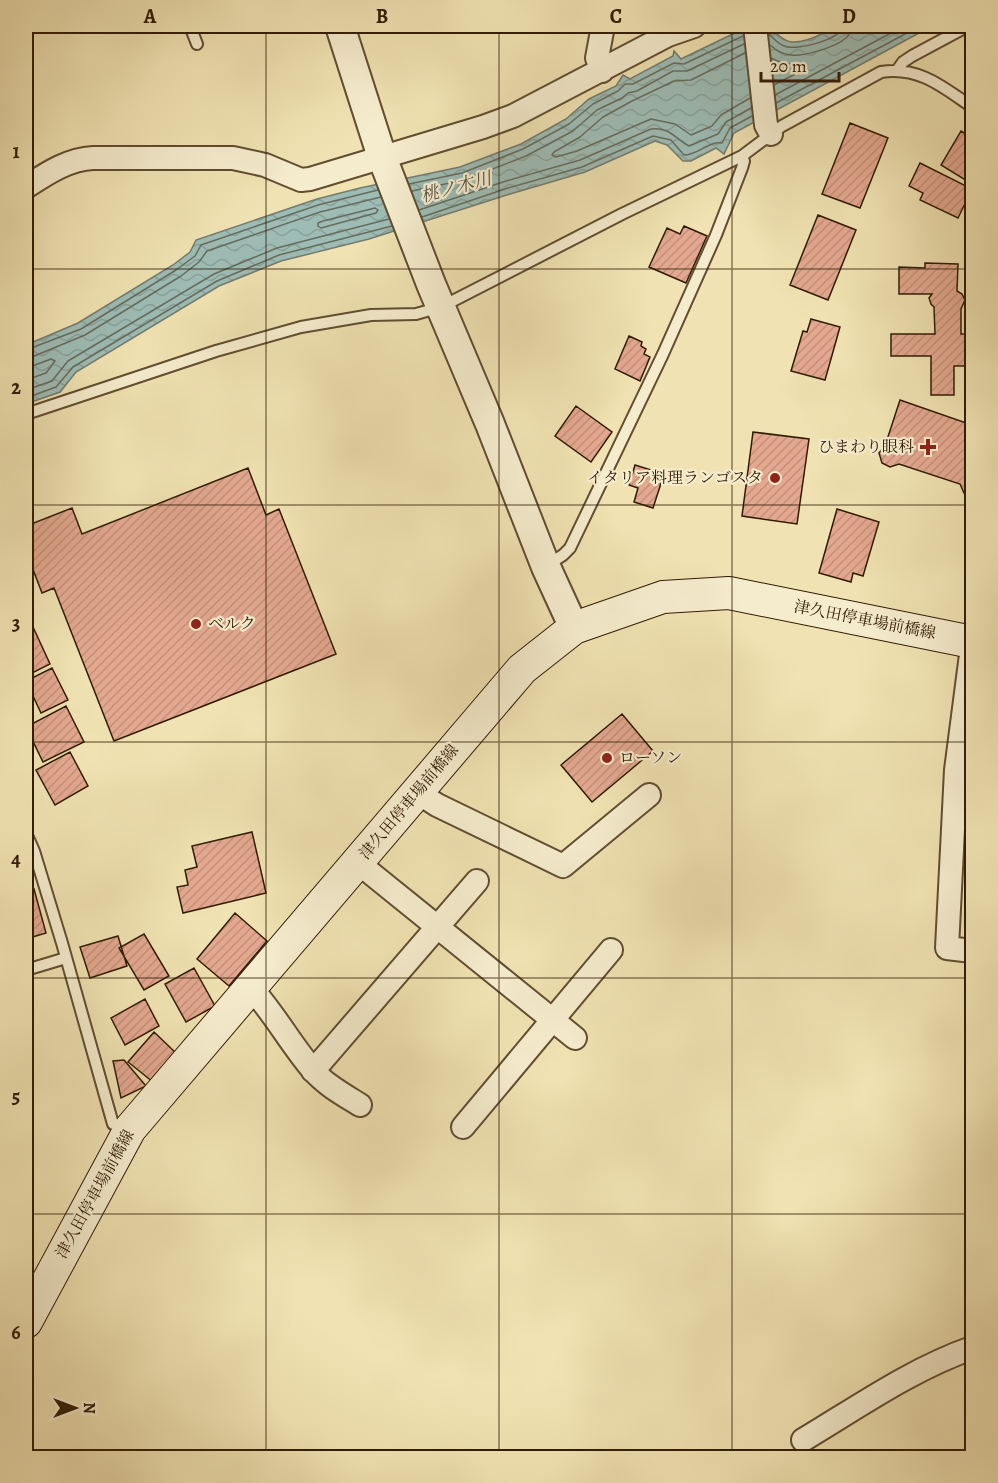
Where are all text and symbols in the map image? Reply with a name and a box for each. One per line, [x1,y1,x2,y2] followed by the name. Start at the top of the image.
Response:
[143,3,157,30] text: A
[376,3,388,30] text: B
[610,3,622,30] text: C
[842,3,856,30] text: D
[761,45,839,83] scale bar
[770,54,807,78] text: 20 m
[12,138,20,165] text: 1
[418,166,496,208] water label: 桃ノ木川
[11,374,21,401] text: 2
[818,436,914,458] place label: ひまわり眼科
[919,438,937,456] marker: ひまわり眼科
[587,467,763,489] place label: イタリア料理ランゴスタ
[768,471,782,485] marker: イタリア料理ランゴスタ
[792,595,938,645] street label: 津久田停車場前橋線
[12,610,20,637] text: 3
[208,613,256,635] place label: ベルク
[189,617,203,631] marker: ベルク
[354,740,464,864] street label: 津久田停車場前橋線
[619,747,682,769] place label: ローソン
[600,751,614,765] marker: ローソン
[11,846,21,873] text: 4
[12,1083,20,1110] text: 5
[50,1126,140,1262] street label: 津久田停車場前橋線
[11,1319,21,1346] text: 6
[45,1378,105,1438] north arrow
[78,1402,100,1414] text: N

